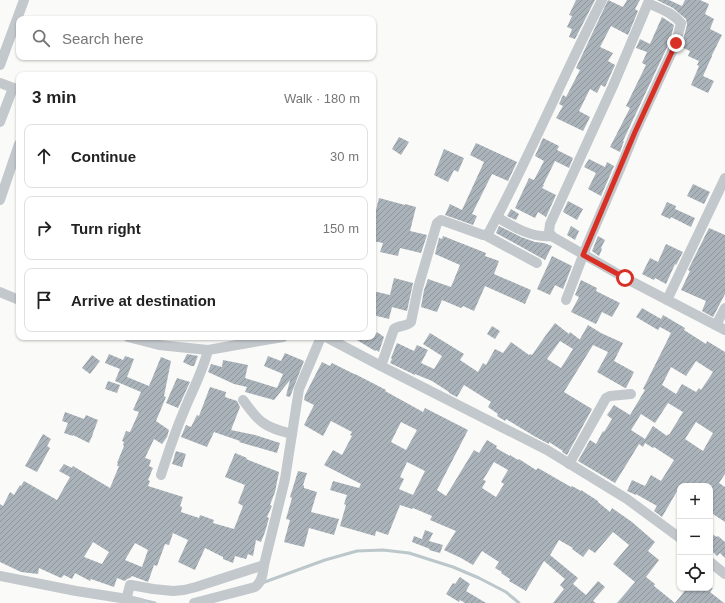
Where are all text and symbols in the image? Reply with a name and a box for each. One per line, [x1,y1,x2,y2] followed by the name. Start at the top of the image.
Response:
[16,16,376,60] search box
[30,27,52,49] icon: search
[62,30,144,47] text: Search here
[667,34,685,52] route end
[32,88,76,107] text: 3 min
[284,91,360,106] text: Walk · 180 m
[33,145,55,167] icon: ahead
[71,148,136,165] text: Continue
[330,149,359,164] text: 30 m
[33,217,55,239] icon: right
[71,220,141,237] text: Turn right
[323,221,359,236] text: 150 m
[616,269,634,287] route start
[33,289,55,311] icon: arrive
[71,292,216,309] text: Arrive at destination
[677,483,713,591] map controls
[677,483,713,519] button: +
[677,519,713,555] button: −
[677,555,713,591] button: locate

